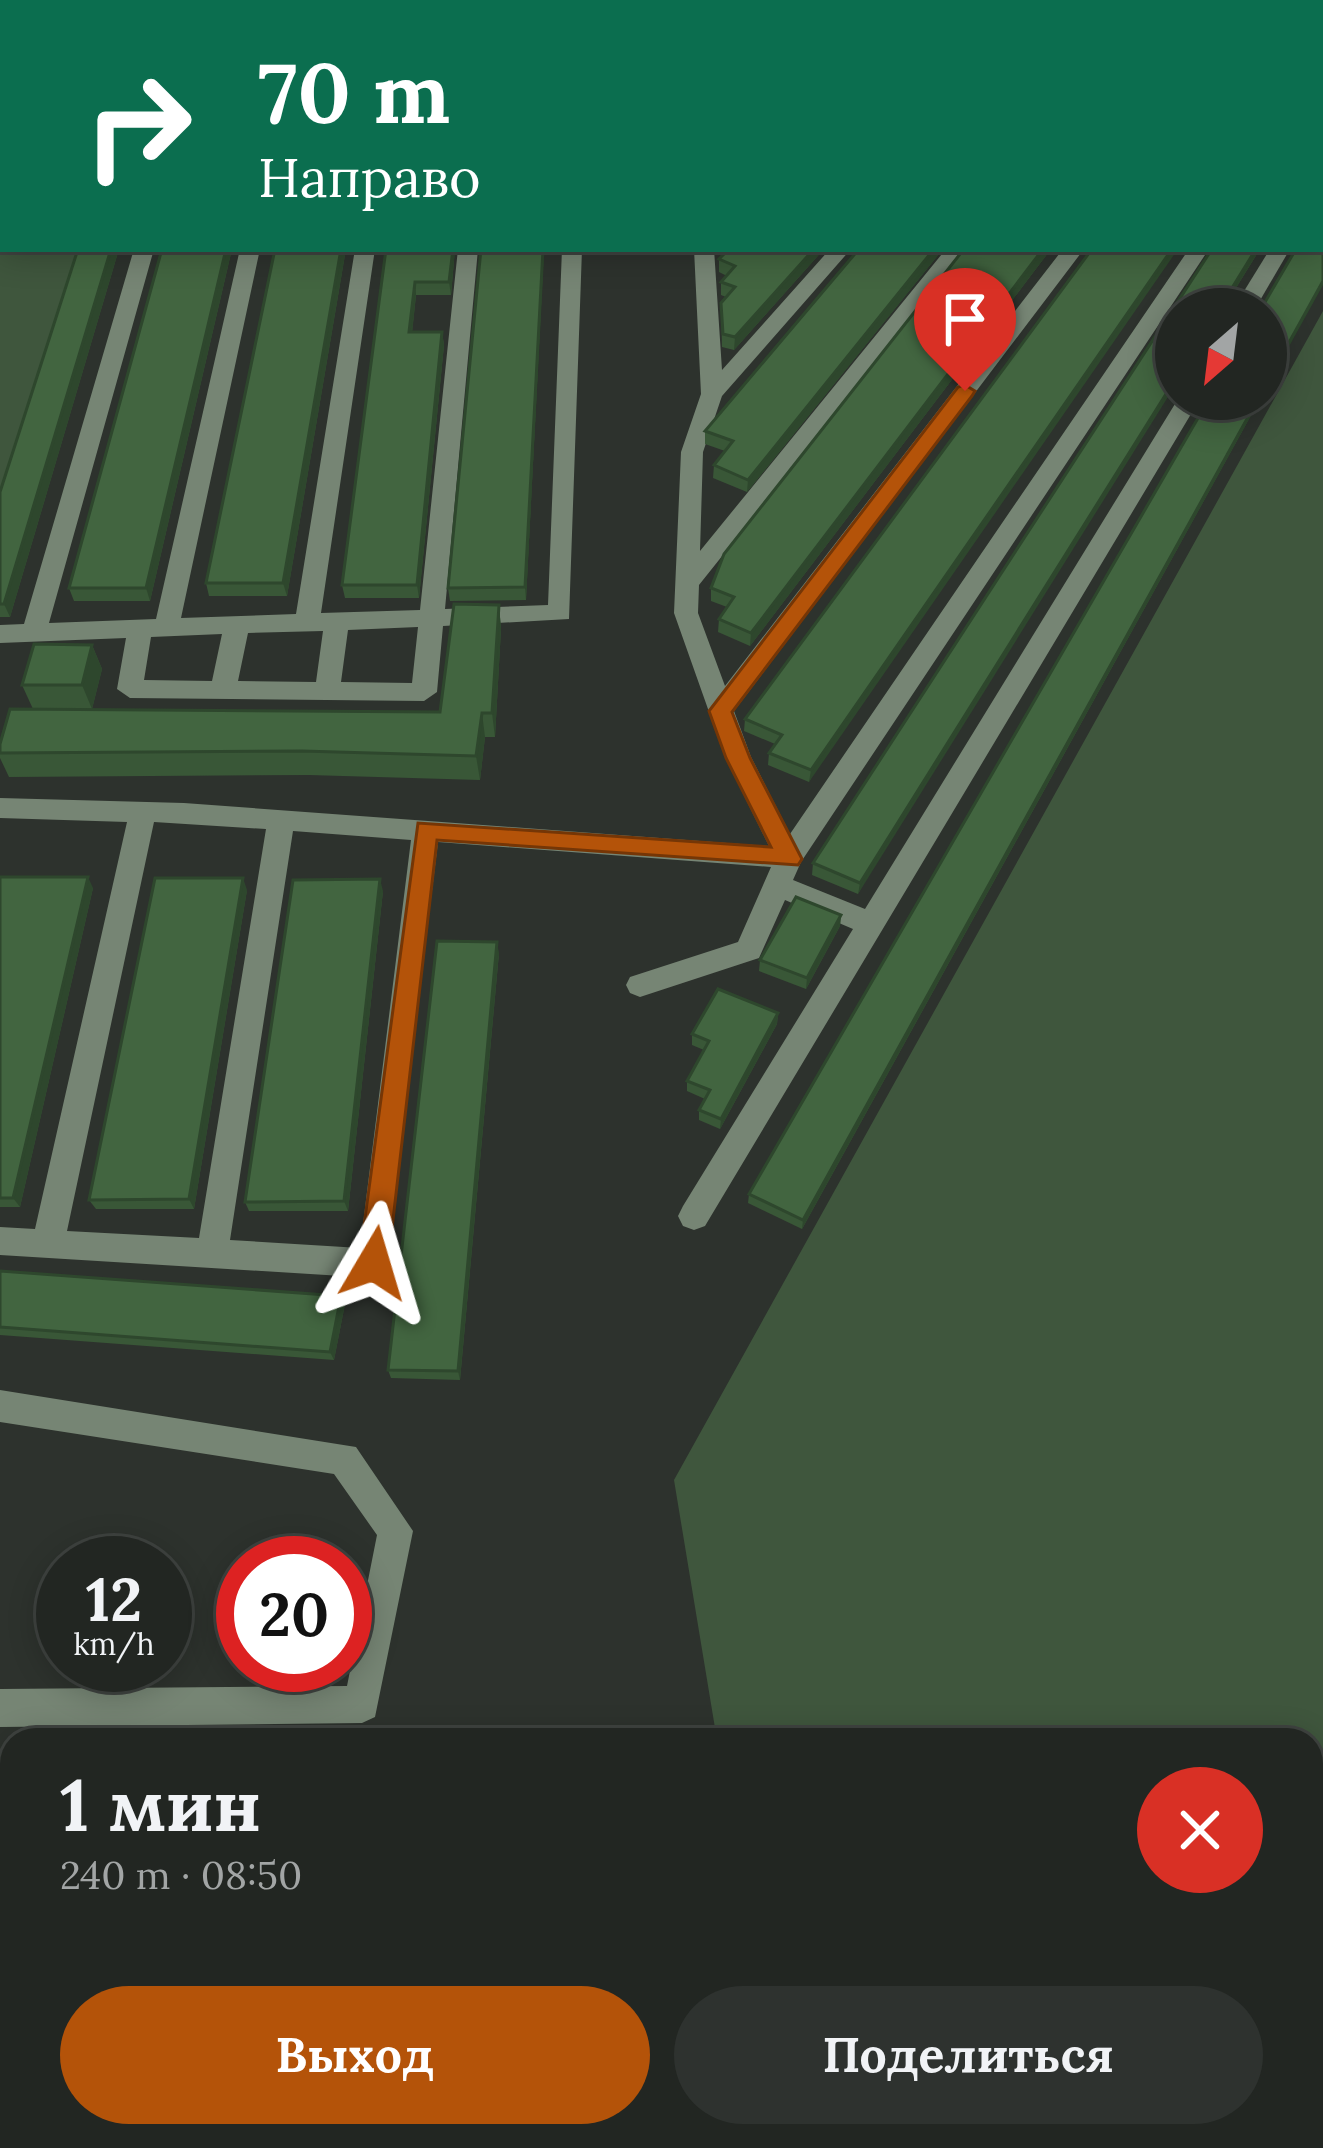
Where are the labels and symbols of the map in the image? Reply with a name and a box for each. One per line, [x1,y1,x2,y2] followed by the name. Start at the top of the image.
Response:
[914,268,1016,391] pin
[1155,288,1287,420] north arrow
[311,1200,437,1326] position arrow
[216,1536,372,1692] speed limit sign: 20

